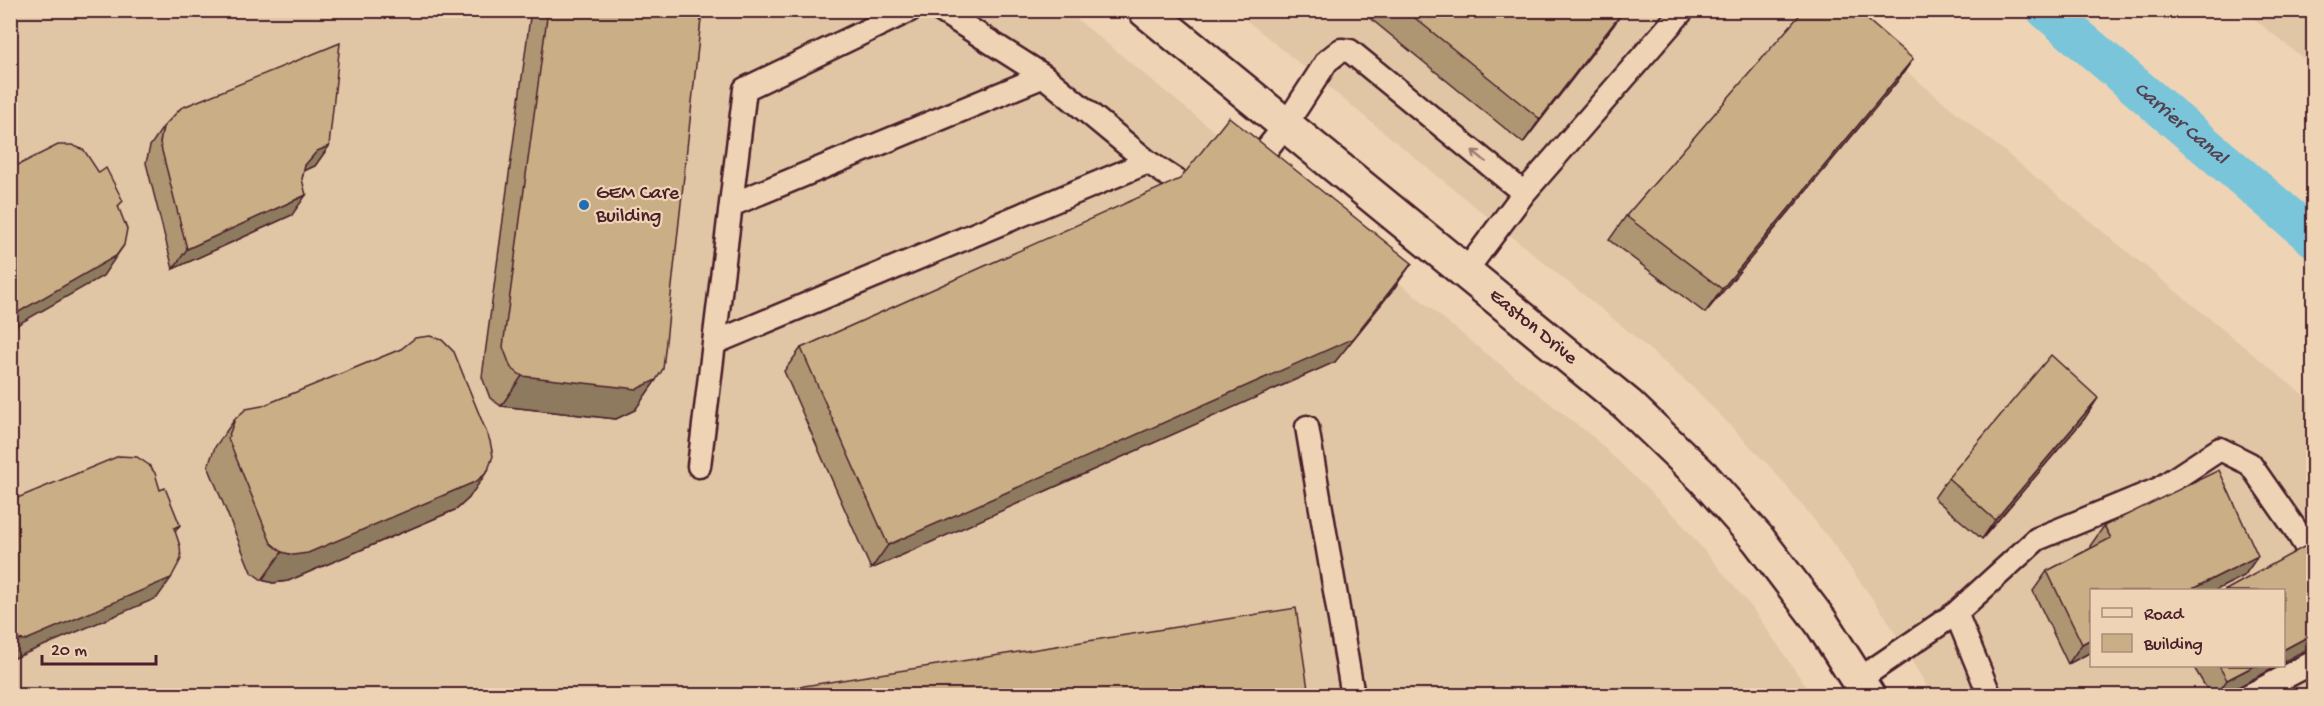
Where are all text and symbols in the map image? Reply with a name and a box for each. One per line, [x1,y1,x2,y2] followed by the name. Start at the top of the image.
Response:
[2128,77,2233,172] water label: Carrier Canal
[1472,149,1487,163] one-way arrow
[595,183,680,229] place label: GEM Care Building
[577,198,591,212] marker: GEM Care Building
[1484,284,1582,370] street label: Easton Drive
[2090,589,2285,667] legend
[2144,605,2185,626] text: Road
[42,628,156,666] scale bar
[2143,635,2203,656] text: Building
[51,641,87,662] text: 20 m

